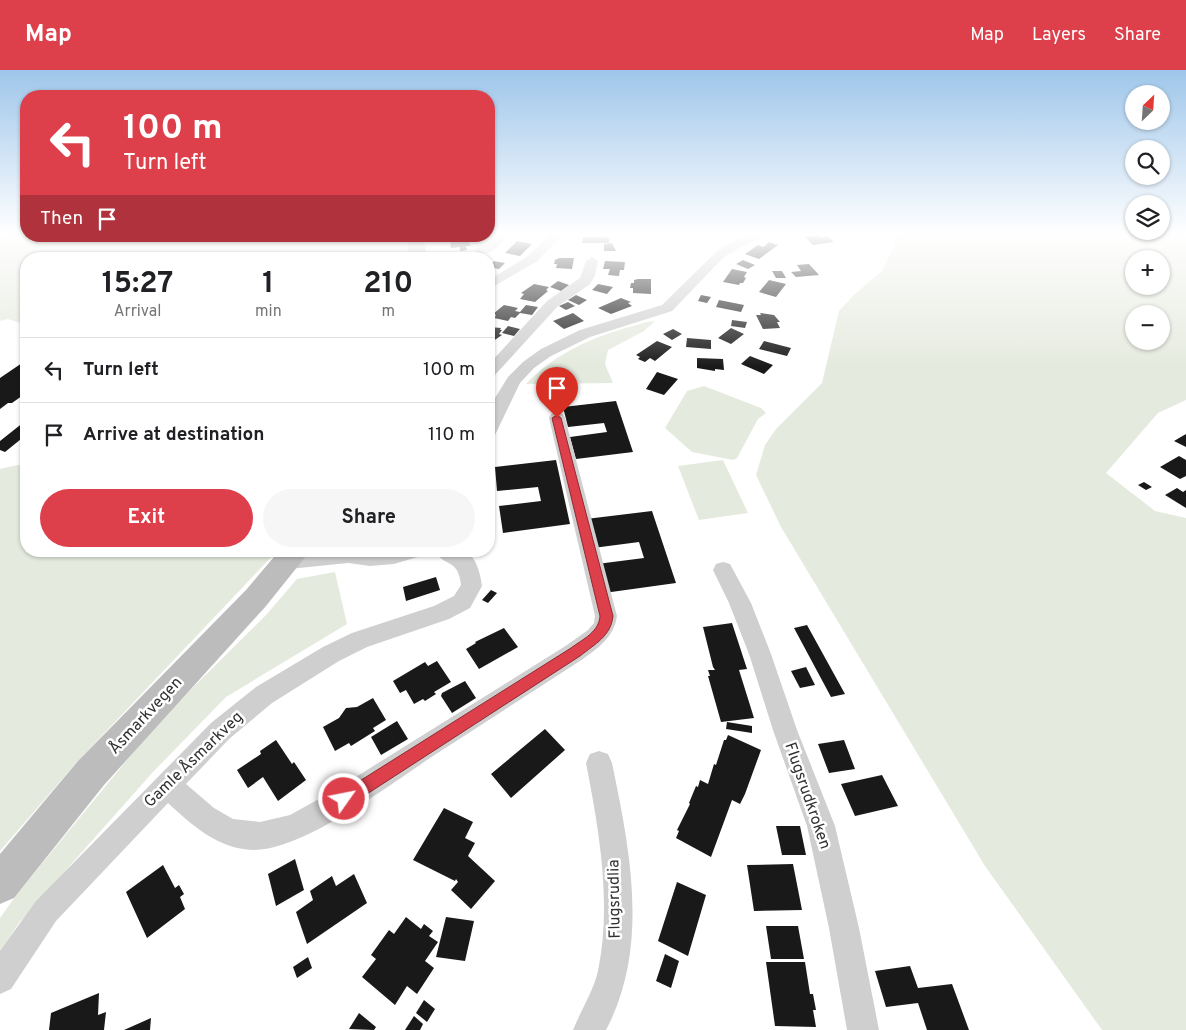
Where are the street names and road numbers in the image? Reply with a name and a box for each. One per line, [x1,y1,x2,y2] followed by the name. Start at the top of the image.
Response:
[104,672,187,759] street label: Åsmarkvegen
[140,707,248,812] street label: Gamle Åsmarkveg
[779,740,835,852] street label: Flugsrudkroken
[604,859,626,939] street label: Flugsrudlia

